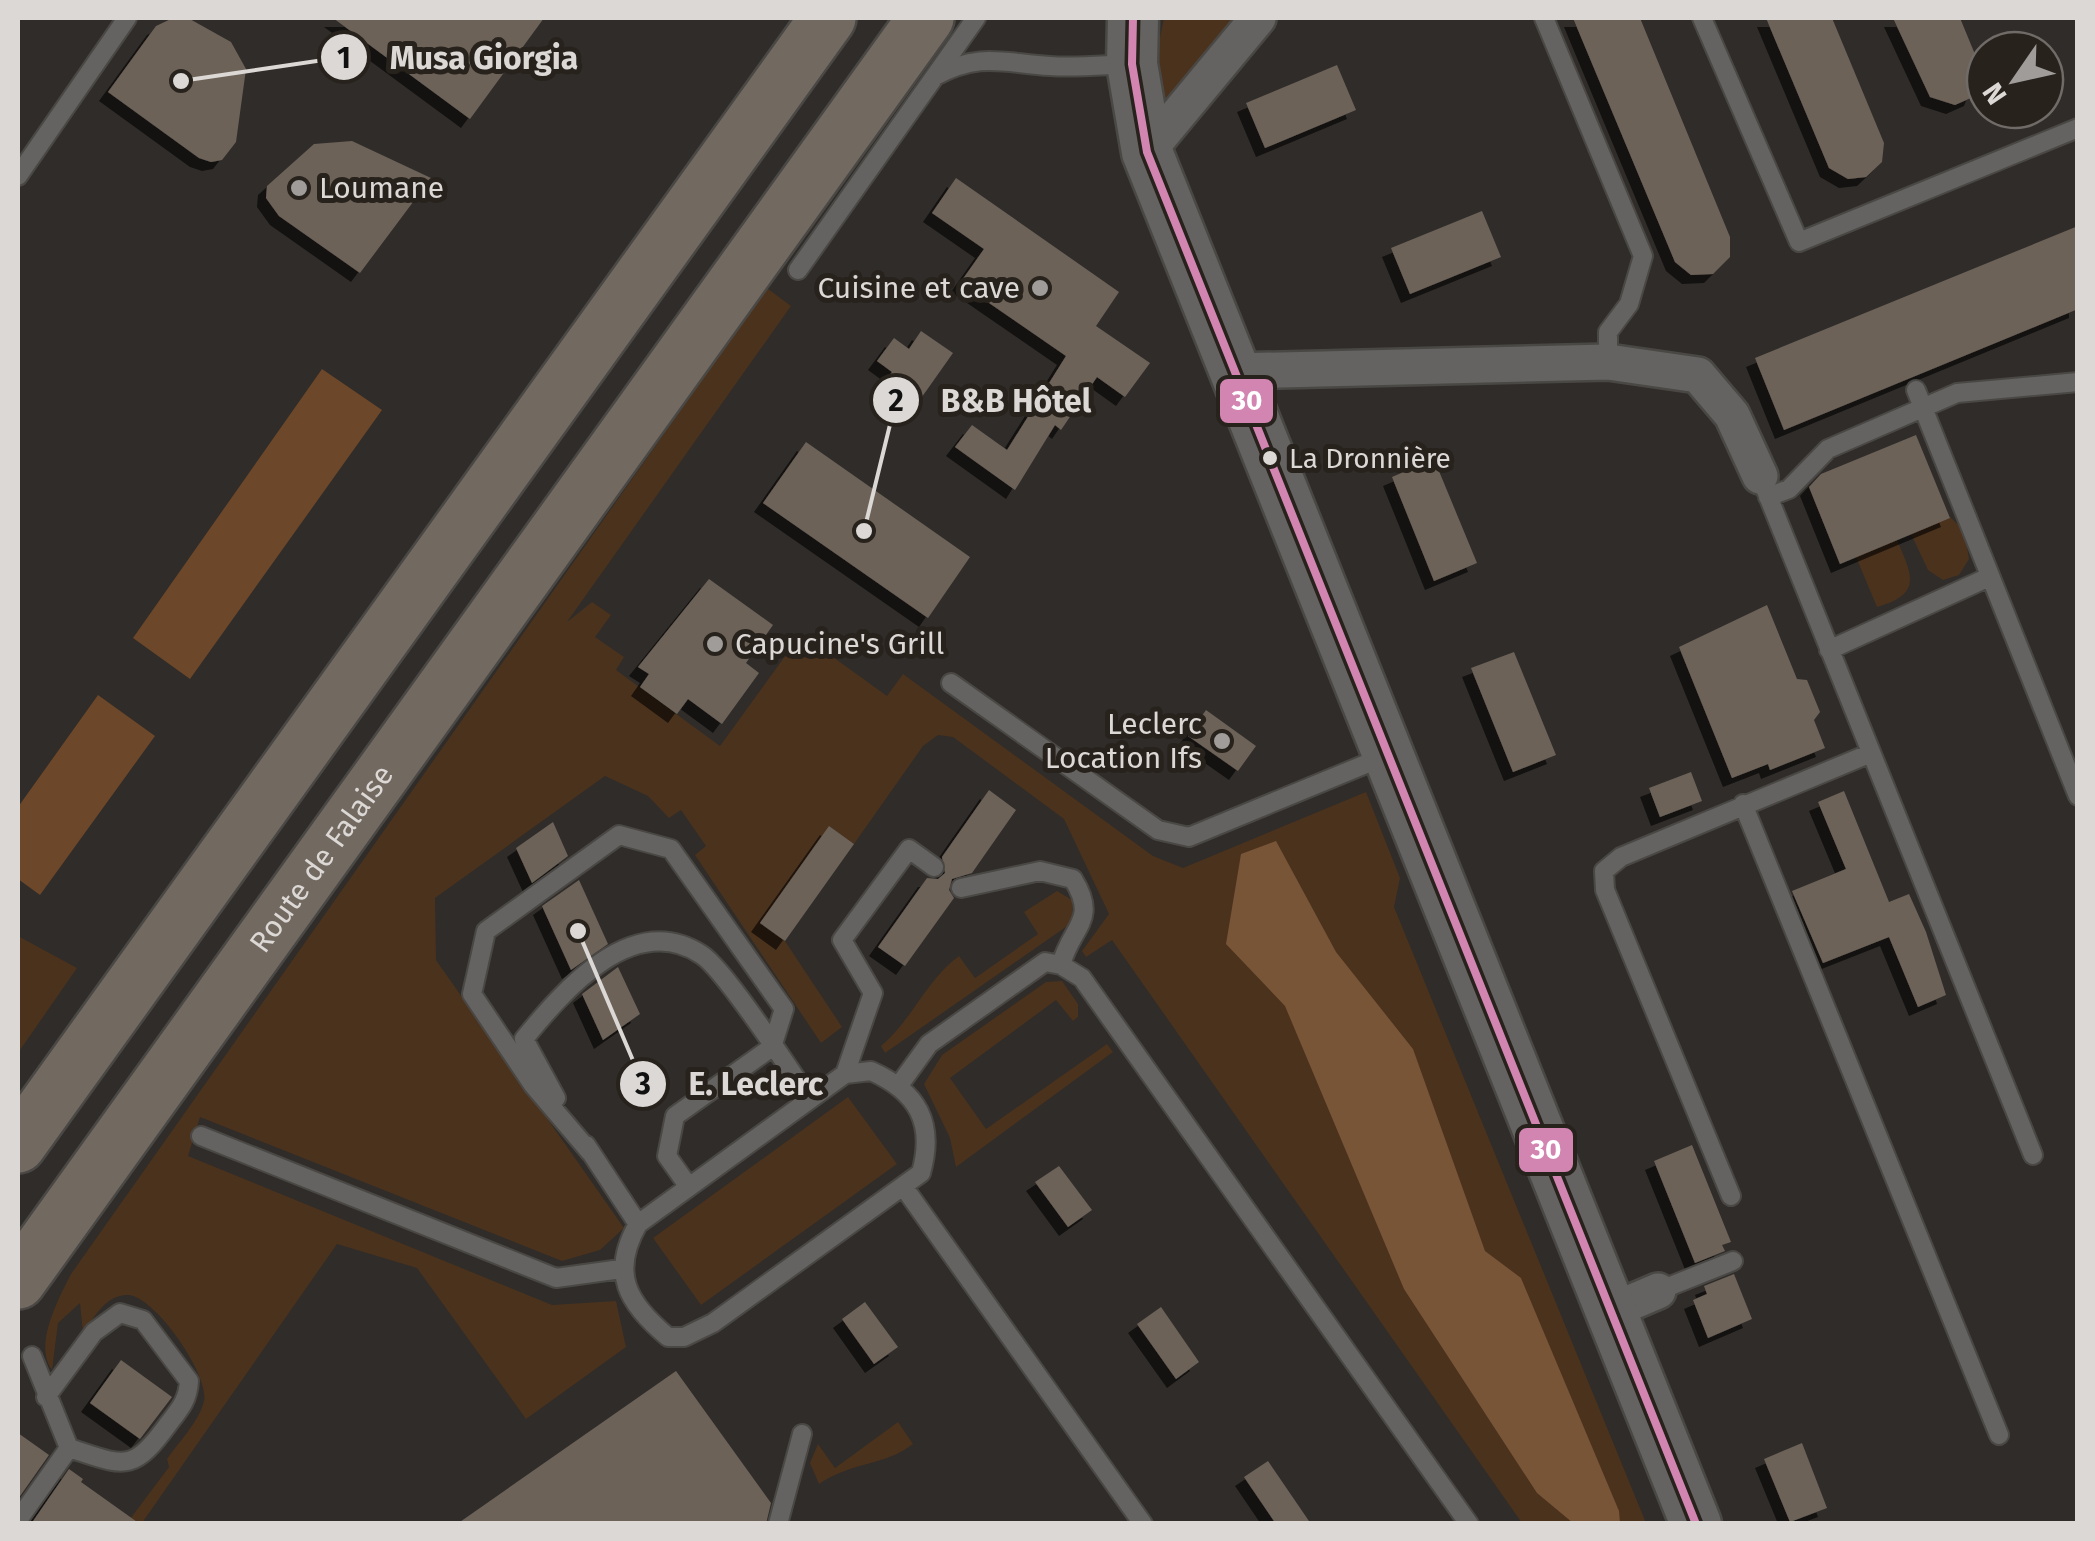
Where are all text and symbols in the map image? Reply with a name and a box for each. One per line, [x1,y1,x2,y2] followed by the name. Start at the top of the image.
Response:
[319,26,598,88] callout: Musa Giorgia
[1965,30,2065,130] north arrow
[390,39,578,77] text: Musa Giorgia
[337,40,351,76] text: 1
[1976,77,2014,111] text: N
[319,170,444,206] place label: Loumane
[288,177,310,199] marker: Loumane
[817,270,1020,306] place label: Cuisine et cave
[1029,277,1051,299] marker: Cuisine et cave
[871,369,1111,431] callout: B&B Hôtel
[1218,377,1275,425] line badge: 30
[941,382,1092,420] text: B&B Hôtel
[888,383,904,419] text: 2
[1231,384,1262,417] text: 30
[1289,442,1451,475] place label: La Dronnière
[1260,448,1280,468] marker: La Dronnière
[735,626,945,662] place label: Capucine's Grill
[704,633,726,655] marker: Capucine's Grill
[1045,706,1202,776] place label: Leclerc Location Ifs
[1211,730,1233,752] marker: Leclerc Location Ifs
[242,758,401,960] street label: Route de Falaise
[618,1053,843,1115] callout: E. Leclerc
[689,1065,824,1103] text: E. Leclerc
[634,1066,651,1102] text: 3
[1517,1126,1575,1174] line badge: 30
[1530,1133,1561,1166] text: 30

